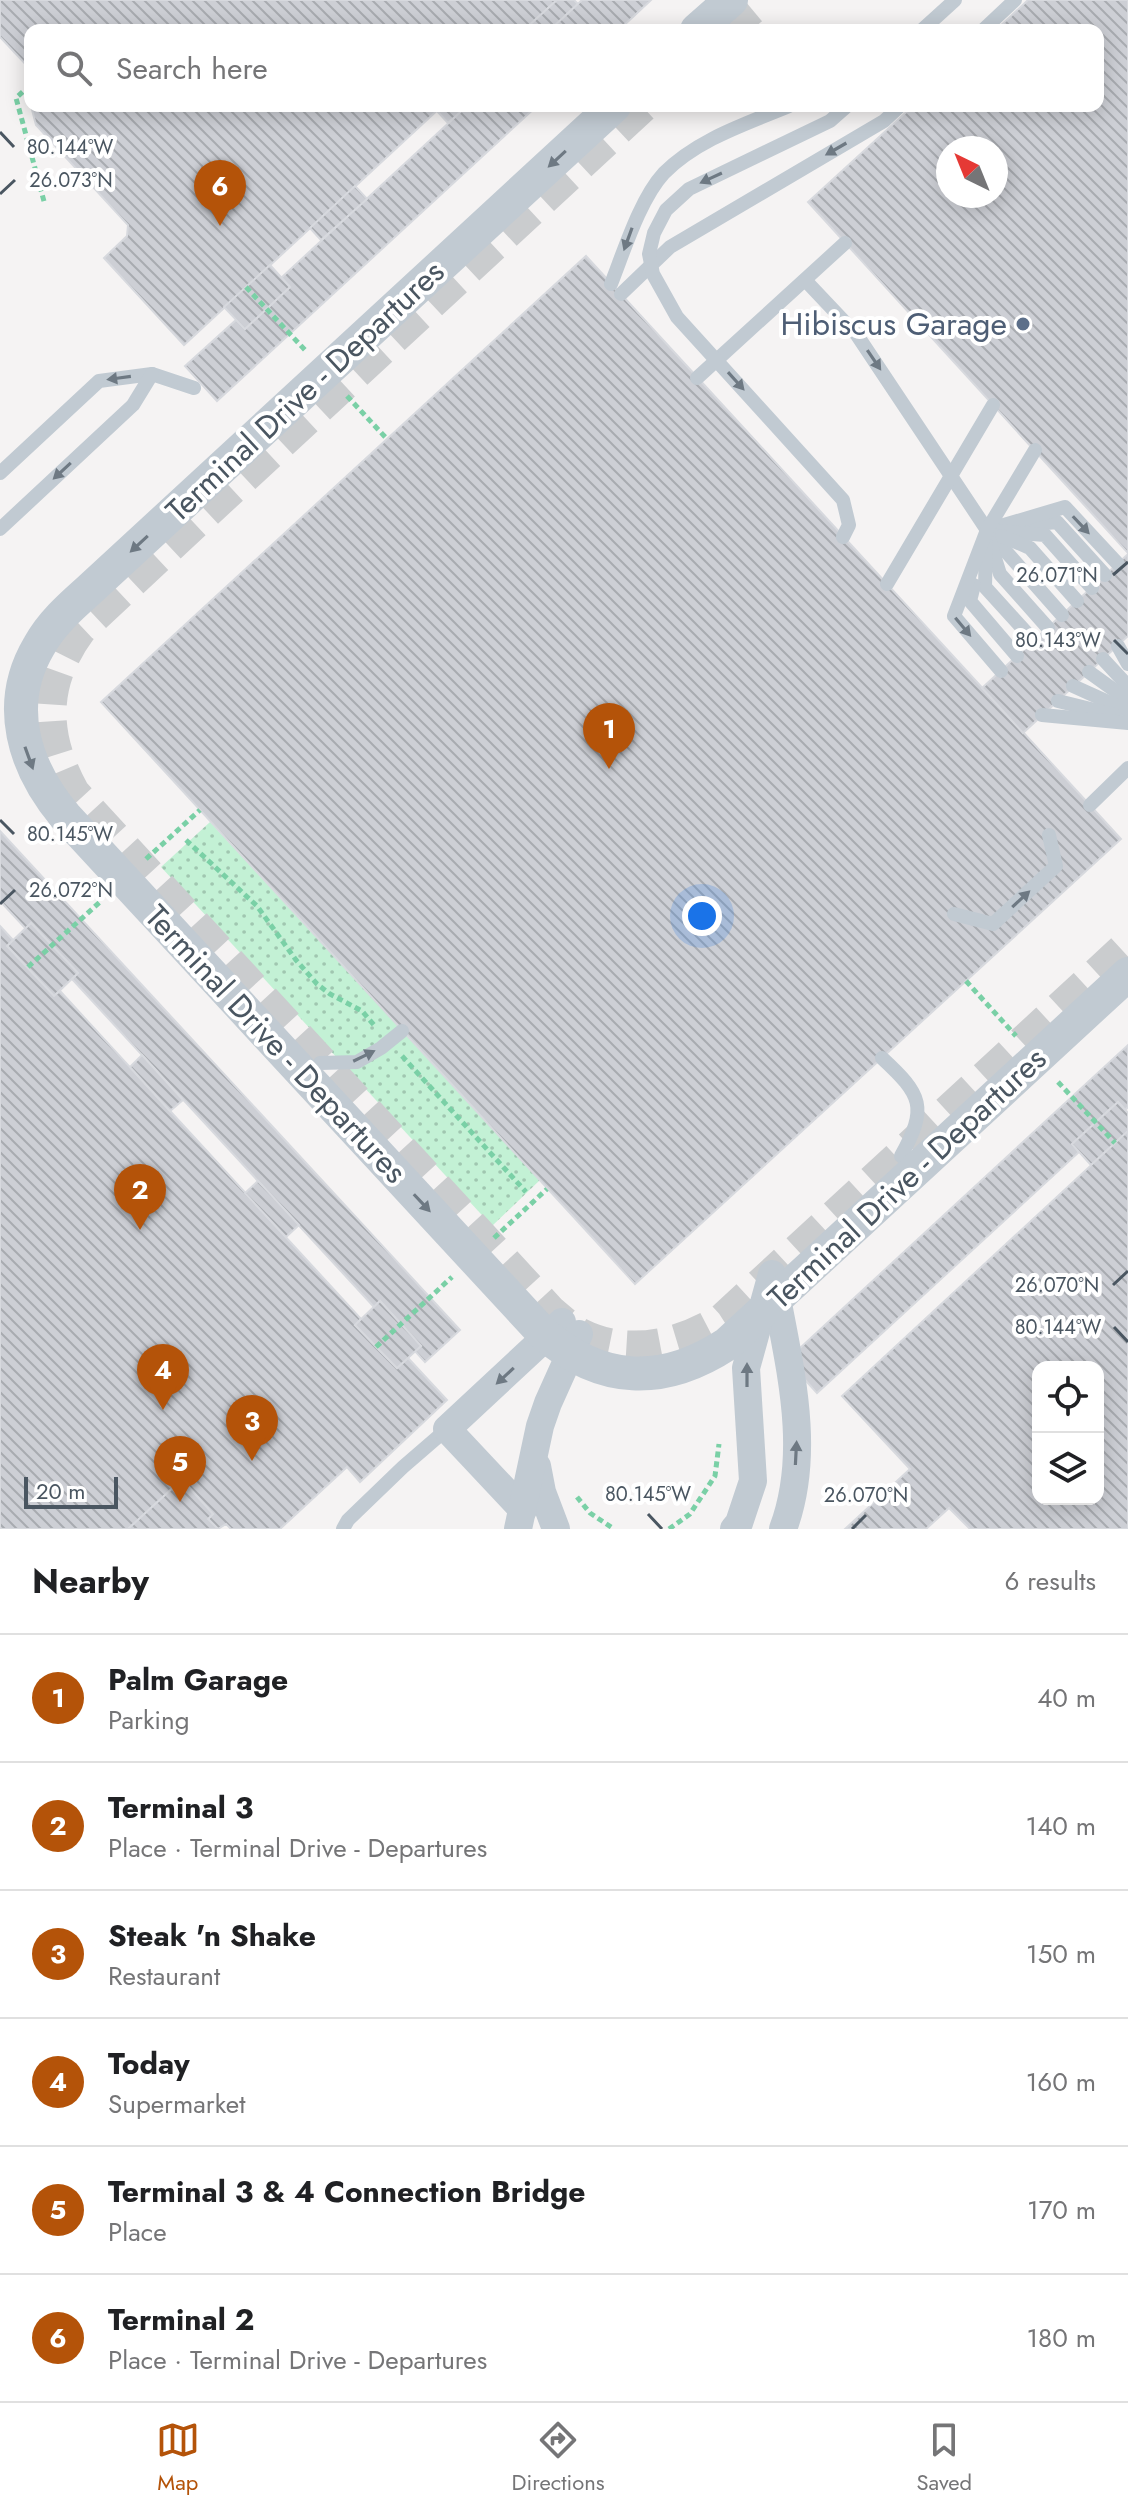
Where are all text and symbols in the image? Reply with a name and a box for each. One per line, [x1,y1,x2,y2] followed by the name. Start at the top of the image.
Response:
[24,24,1104,112] search box
[52,46,96,90] icon: search
[116,47,268,90] text: Search here
[27,133,113,162] text: 80.144°W
[936,136,1008,208] north arrow
[825,142,847,156] one-way arrow
[548,149,567,167] one-way arrow
[194,160,246,226] pin: 6
[29,166,113,195] text: 26.073°N
[700,171,723,185] one-way arrow
[621,227,634,251] one-way arrow
[156,249,454,533] street label: Terminal Drive - Departures
[780,301,1007,347] place label: Hibiscus Garage
[1014,315,1032,333] marker: Hibiscus Garage
[866,349,881,371] one-way arrow
[726,371,744,390] one-way arrow
[106,372,131,385] one-way arrow
[52,462,71,480] one-way arrow
[1072,515,1090,534] one-way arrow
[130,534,149,552] one-way arrow
[1016,561,1098,590] text: 26.071°N
[954,617,971,637] one-way arrow
[1015,626,1101,655] text: 80.143°W
[583,703,635,769] pin: 1
[24,746,36,770] one-way arrow
[27,820,113,849] text: 80.145°W
[29,876,113,905] text: 26.072°N
[1011,890,1030,908] one-way arrow
[134,895,418,1193] street label: Terminal Drive - Departures
[682,896,722,936] your location
[758,1036,1056,1320] street label: Terminal Drive - Departures
[353,1049,376,1063] one-way arrow
[114,1164,166,1230] pin: 2
[413,1194,431,1213] one-way arrow
[1015,1271,1099,1300] text: 26.070°N
[1015,1313,1101,1342] text: 80.144°W
[137,1344,189,1410] pin: 4
[1032,1361,1104,1505] map controls
[1032,1361,1104,1433] button: locate
[741,1362,754,1387] one-way arrow
[496,1366,515,1384] one-way arrow
[226,1395,278,1461] pin: 3
[1032,1433,1104,1505] button: layers
[154,1436,206,1502] pin: 5
[790,1440,803,1465] one-way arrow
[24,1473,118,1509] scale bar
[36,1475,85,1507] text: 20 m
[605,1480,691,1509] text: 80.145°W
[824,1481,908,1510] text: 26.070°N
[32,1557,149,1606] text: Nearby
[1004,1562,1096,1600] text: 6 results
[108,1658,288,1701] text: Palm Garage
[51,1679,65,1717] text: 1
[1037,1679,1096,1717] text: 40 m
[108,1701,190,1739] text: Parking
[108,1786,253,1829] text: Terminal 3
[49,1807,67,1845] text: 2
[1025,1807,1096,1845] text: 140 m
[108,1829,487,1867] text: Place · Terminal Drive - Departures
[108,1914,316,1957] text: Steak 'n Shake
[50,1935,66,1973] text: 3
[1026,1935,1096,1973] text: 150 m
[108,1957,220,1995] text: Restaurant
[108,2042,190,2085] text: Today
[49,2063,67,2101] text: 4
[1026,2063,1096,2101] text: 160 m
[108,2085,245,2123] text: Supermarket
[108,2170,585,2213] text: Terminal 3 & 4 Connection Bridge
[50,2191,66,2229] text: 5
[1027,2191,1096,2229] text: 170 m
[108,2213,167,2251] text: Place
[108,2298,254,2341] text: Terminal 2
[49,2319,67,2357] text: 6
[1026,2319,1096,2357] text: 180 m
[108,2341,487,2379] text: Place · Terminal Drive - Departures
[156,2418,200,2498] tab: Map
[512,2418,605,2498] tab: Directions
[916,2418,972,2498] tab: Saved

